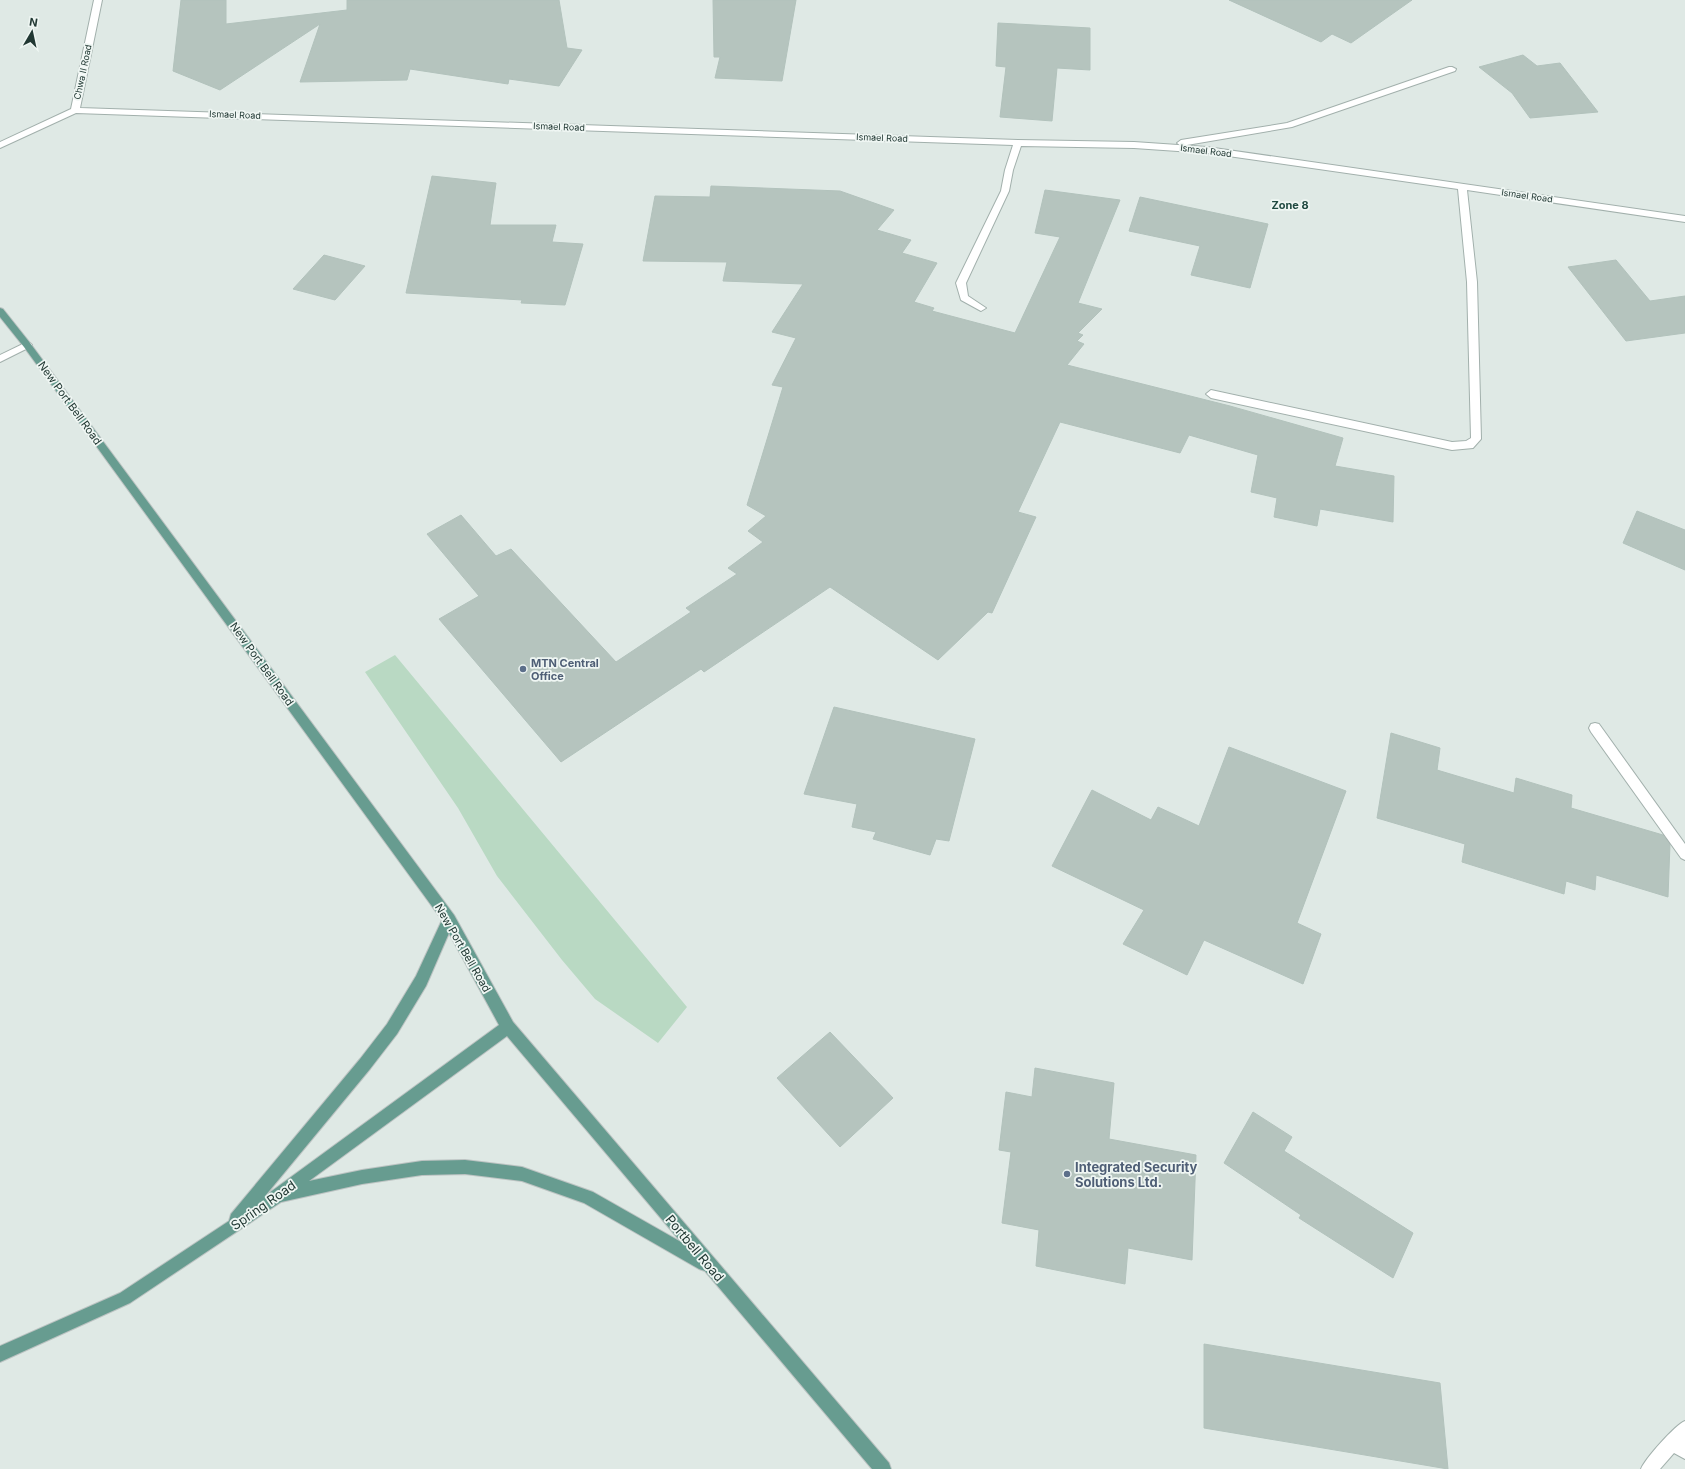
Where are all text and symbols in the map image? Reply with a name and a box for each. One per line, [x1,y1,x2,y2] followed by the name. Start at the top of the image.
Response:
[12,12,52,52] north arrow
[28,15,39,30] text: N
[71,43,94,100] street label: Chwa II Road
[209,108,261,121] street label: Ismael Road
[533,120,585,133] street label: Ismael Road
[856,131,908,144] street label: Ismael Road
[1180,142,1232,159] street label: Ismael Road
[1501,186,1553,205] street label: Ismael Road
[1271,198,1309,212] district label: Zone 8
[35,359,105,447] street label: New Port Bell Road
[227,620,297,708] street label: New Port Bell Road
[531,656,599,683] place label: MTN Central Office
[518,664,528,674] marker: MTN Central Office
[432,901,494,995] street label: New Port Bell Road
[1075,1159,1198,1190] place label: Integrated Security Solutions Ltd.
[1062,1169,1072,1179] marker: Integrated Security Solutions Ltd.
[228,1177,298,1233] street label: Spring Road
[662,1211,728,1285] street label: Portbell Road

